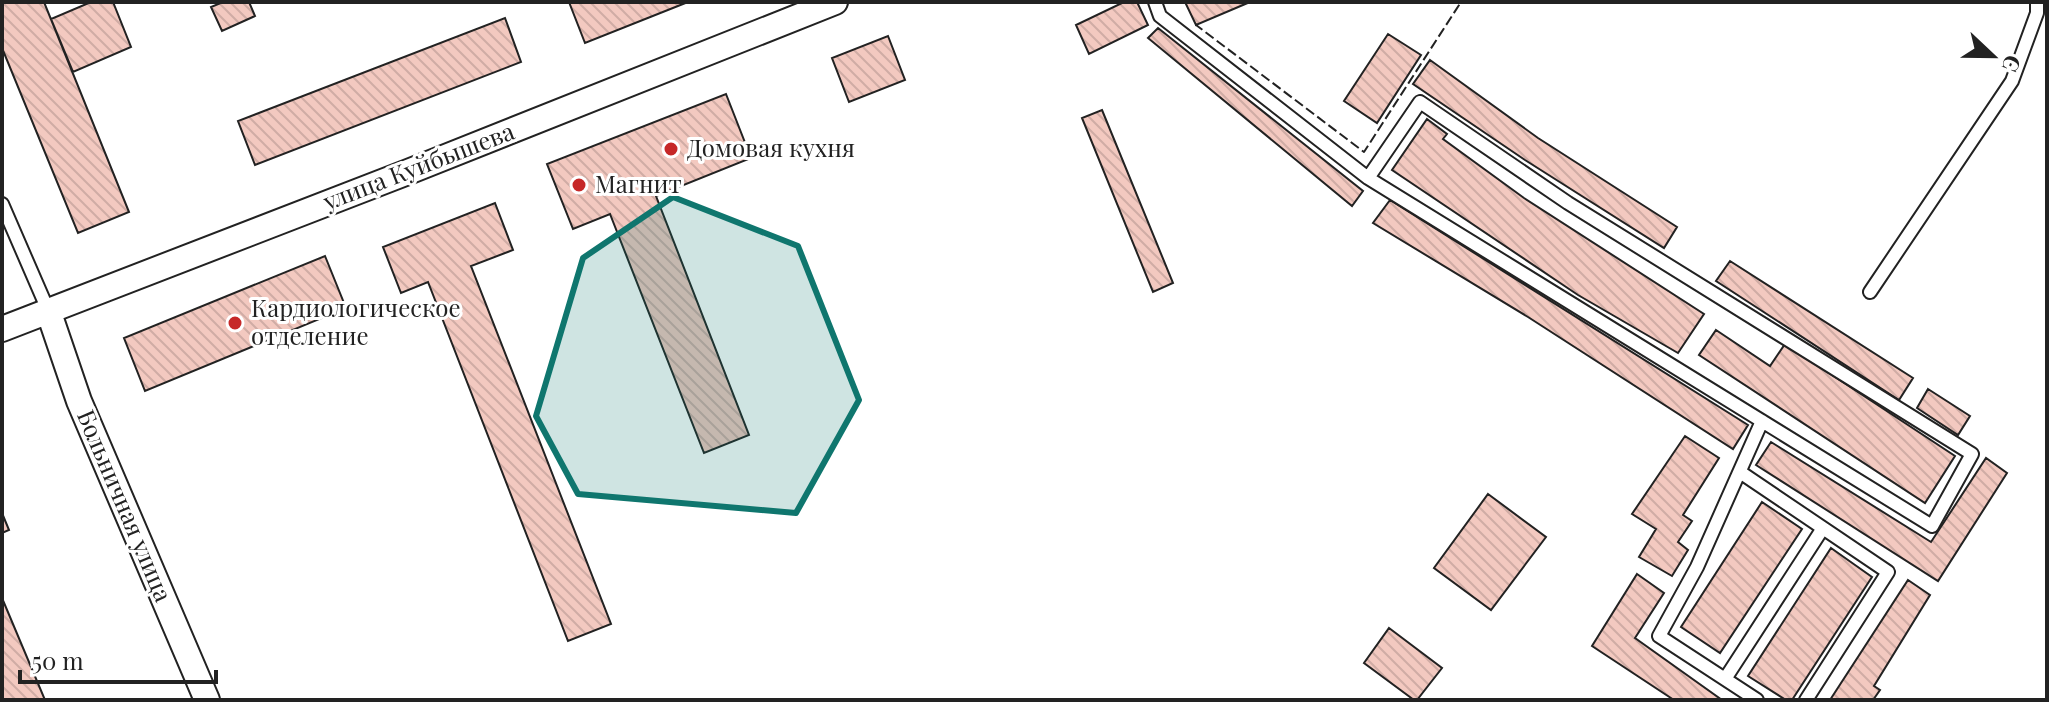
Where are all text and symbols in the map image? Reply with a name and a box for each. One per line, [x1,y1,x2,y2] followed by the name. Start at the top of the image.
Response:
[1953,16,2033,96] north arrow
[1996,51,2029,77] text: С
[317,114,518,217] street label: улица Куйбышева
[687,131,855,163] place label: Домовая кухня
[662,140,680,158] marker: Домовая кухня
[595,167,682,199] place label: Магнит
[570,176,588,194] marker: Магнит
[251,291,461,351] place label: Кардиологическое отделение
[226,314,244,332] marker: Кардиологическое отделение
[71,404,181,606] street label: Больничная улица
[20,634,216,684] scale bar
[32,644,84,676] text: 50 m

